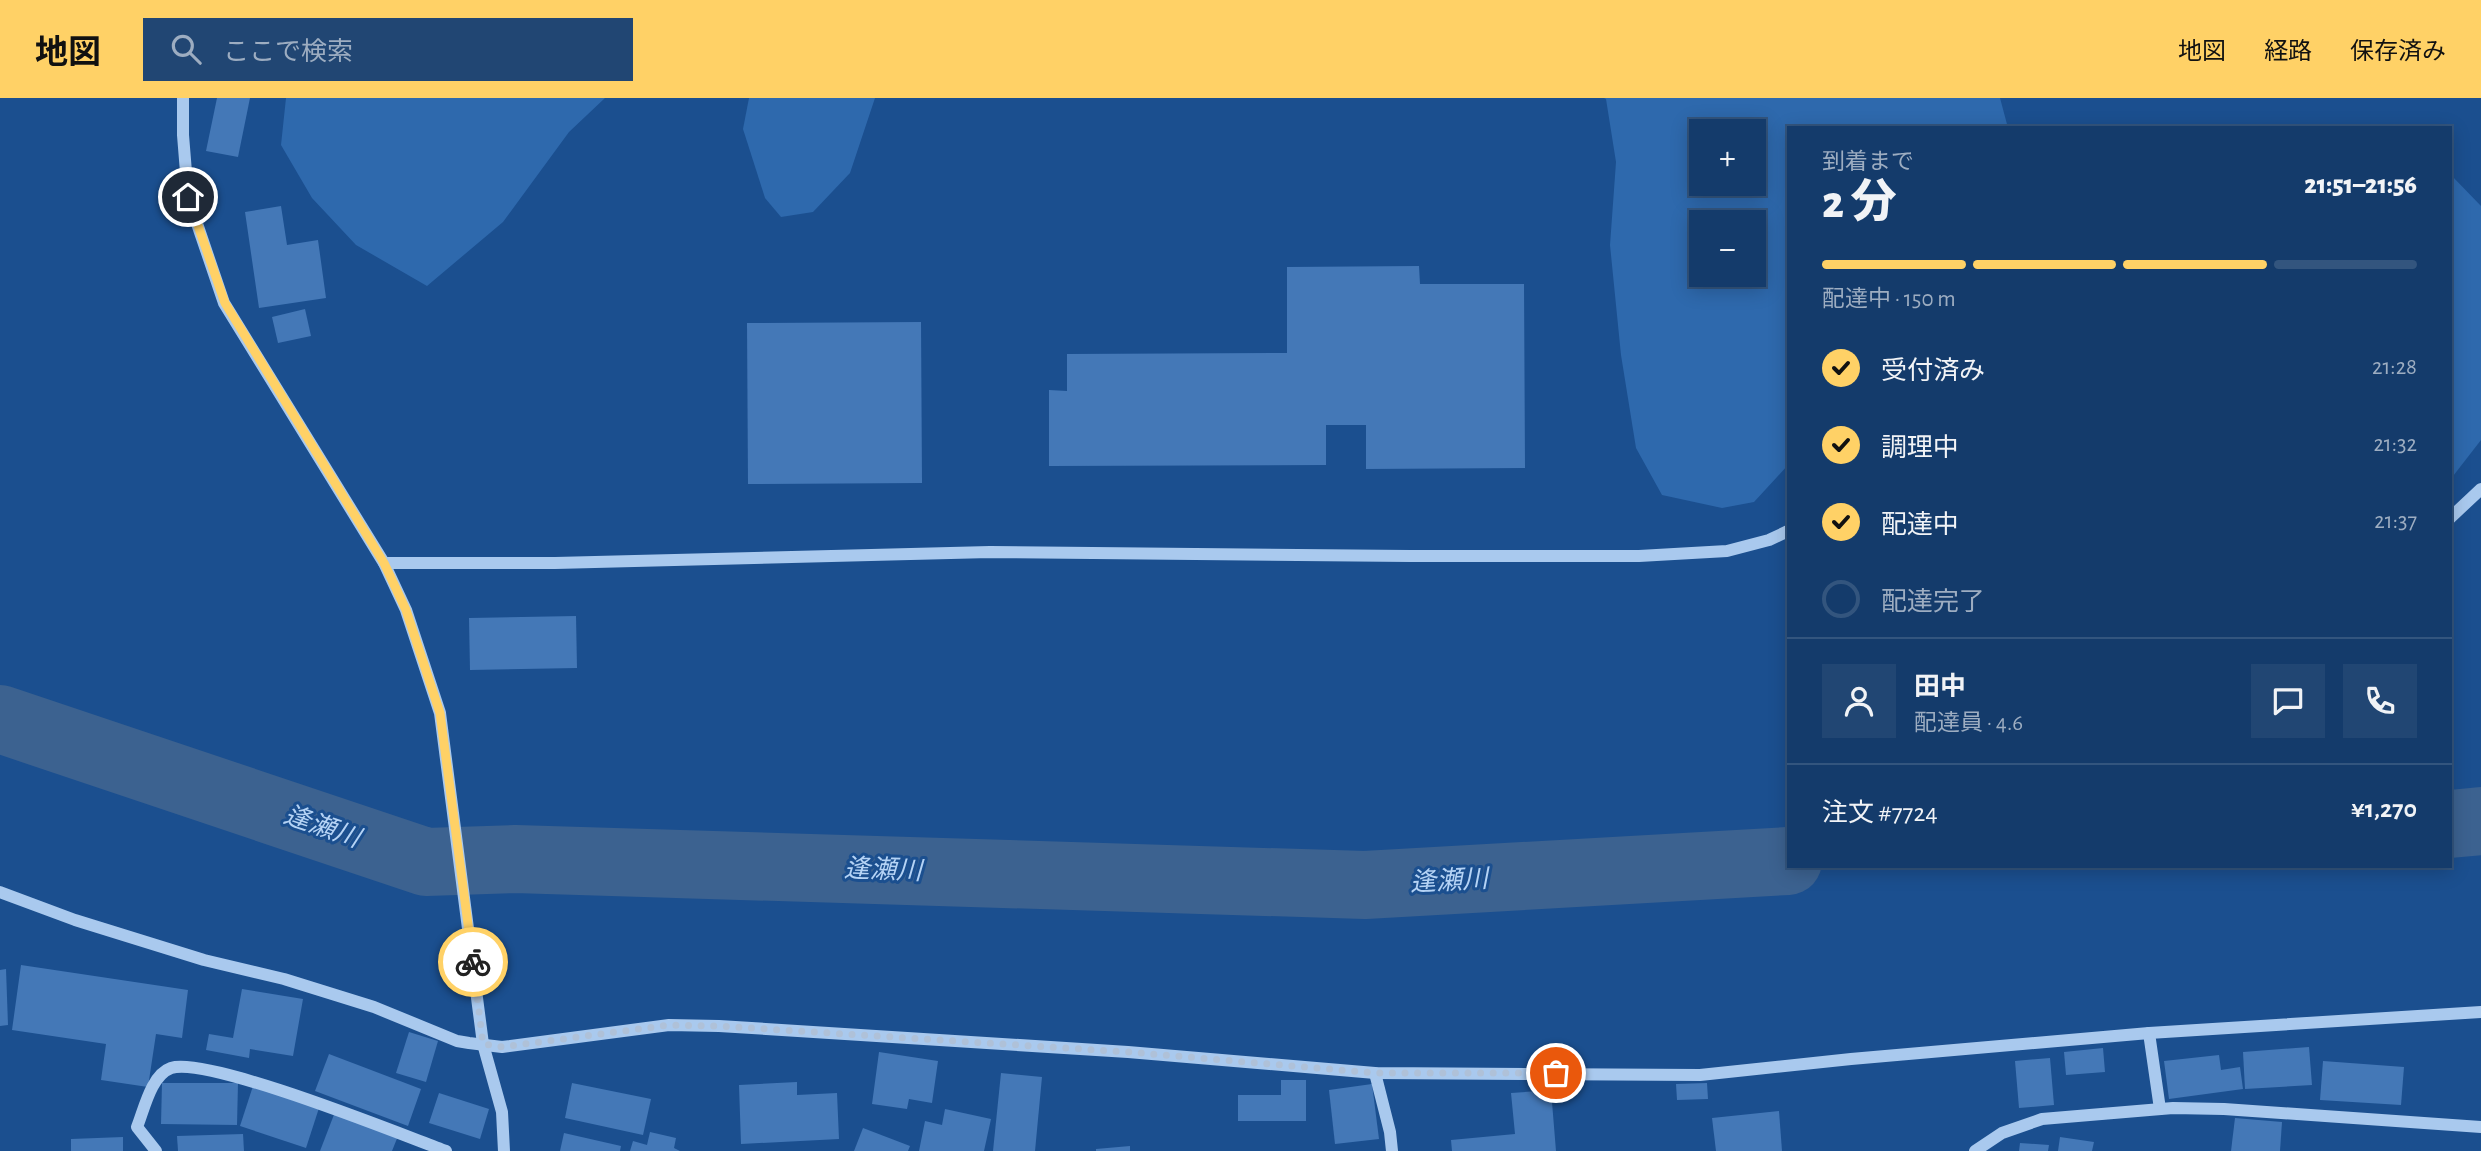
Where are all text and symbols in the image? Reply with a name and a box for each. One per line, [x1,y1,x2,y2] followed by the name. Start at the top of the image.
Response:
[143,18,633,81] search box
[167,30,205,68] icon: search
[35,37,101,70] text: 地図
[223,39,353,65] text: ここで検索
[2178,40,2226,64] text: 地図
[2264,40,2312,64] text: 経路
[2350,40,2446,64] text: 保存済み
[1689,119,1766,287] map controls
[1689,119,1766,196] button: +
[1822,151,1914,174] text: 到着まで
[158,167,218,227] pin
[2304,172,2417,198] text: 21:51–21:56
[169,178,207,216] icon: home
[1822,180,1897,226] text: 2 分
[1689,210,1766,287] button: −
[1822,288,1956,311] text: 配達中 · 150 m
[1822,349,1860,387] icon: check
[2372,356,2417,379] text: 21:28
[1881,358,1985,384] text: 受付済み
[1822,426,1860,464] icon: check
[2373,433,2417,456] text: 21:32
[1881,435,1959,461] text: 調理中
[1822,503,1860,541] icon: check
[2374,510,2417,533] text: 21:37
[1881,512,1959,538] text: 配達中
[1881,589,1985,615] text: 配達完了
[1822,664,1896,738] button: person
[2251,664,2325,738] button: chat
[2343,664,2417,738] button: phone
[1914,674,1966,700] text: 田中
[1914,712,2023,735] text: 配達員 · 4.6
[2351,796,2417,822] text: ¥1,270
[1822,800,1938,826] text: 注文 #7724
[281,801,366,853] water label: 逢瀬川
[844,855,925,884] water label: 逢瀬川
[1409,865,1492,896] water label: 逢瀬川
[438,927,508,997] courier
[454,943,492,981] icon: bike
[1526,1043,1586,1103] pin
[1537,1054,1575,1092] icon: bag

